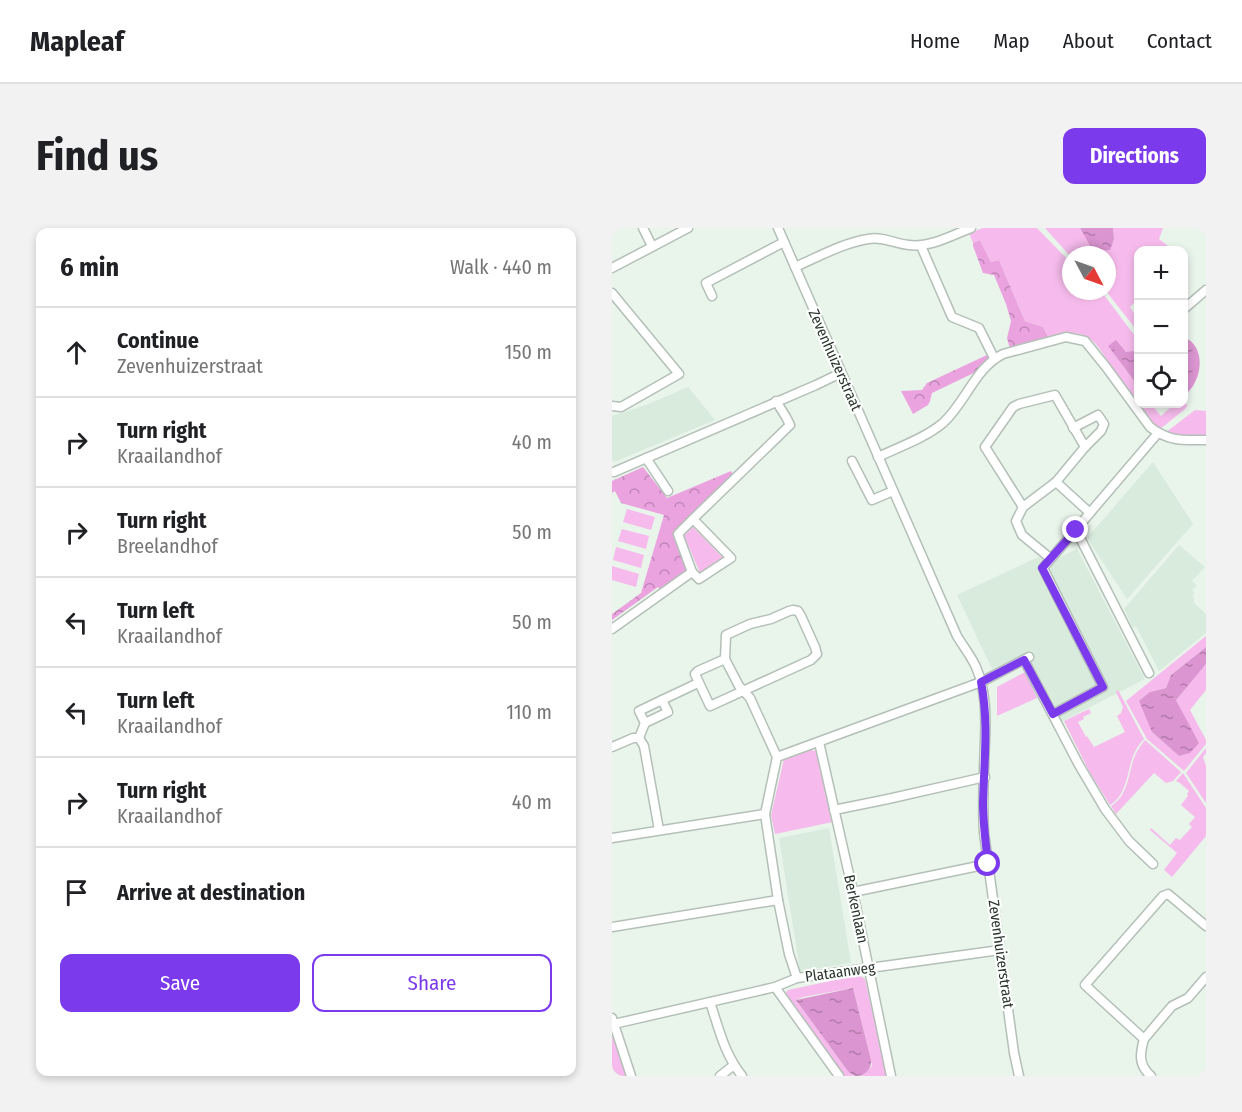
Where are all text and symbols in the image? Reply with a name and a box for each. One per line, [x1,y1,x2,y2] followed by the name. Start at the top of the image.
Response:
[30,25,124,58] text: Mapleaf
[910,28,960,54] text: Home
[993,28,1030,54] text: Map
[1063,28,1114,54] text: About
[1147,28,1212,54] text: Contact
[1063,128,1206,184] button: Directions
[36,131,158,181] text: Find us
[1062,246,1116,300] north arrow
[1134,246,1188,408] map controls
[1134,246,1188,300] button: +
[60,252,119,283] text: 6 min
[450,255,552,279] text: Walk · 440 m
[1134,300,1188,354] button: −
[805,306,866,414] street label: Zevenhuizerstraat
[117,327,199,354] text: Continue
[60,336,93,369] icon: ahead
[505,340,552,364] text: 150 m
[117,354,263,378] text: Zevenhuizerstraat
[1134,354,1188,408] button: locate
[117,417,206,444] text: Turn right
[60,426,93,459] icon: right
[512,430,552,454] text: 40 m
[117,444,222,468] text: Kraailandhof
[117,507,206,534] text: Turn right
[60,516,93,549] icon: right
[1062,516,1088,542] route end
[512,520,552,544] text: 50 m
[117,534,218,558] text: Breelandhof
[117,597,195,624] text: Turn left
[60,606,93,639] icon: left
[512,610,552,634] text: 50 m
[117,624,222,648] text: Kraailandhof
[117,687,195,714] text: Turn left
[60,696,93,729] icon: left
[506,700,552,724] text: 110 m
[117,714,222,738] text: Kraailandhof
[117,777,206,804] text: Turn right
[60,786,93,819] icon: right
[512,790,552,814] text: 40 m
[117,804,222,828] text: Kraailandhof
[974,850,1000,876] route start
[840,873,872,945] street label: Berkenlaan
[60,876,93,909] icon: arrive
[117,879,305,906] text: Arrive at destination
[984,899,1018,1010] street label: Zevenhuizerstraat
[60,954,300,1012] button: Save
[312,954,552,1012] button: Share
[804,958,876,986] street label: Plataanweg

